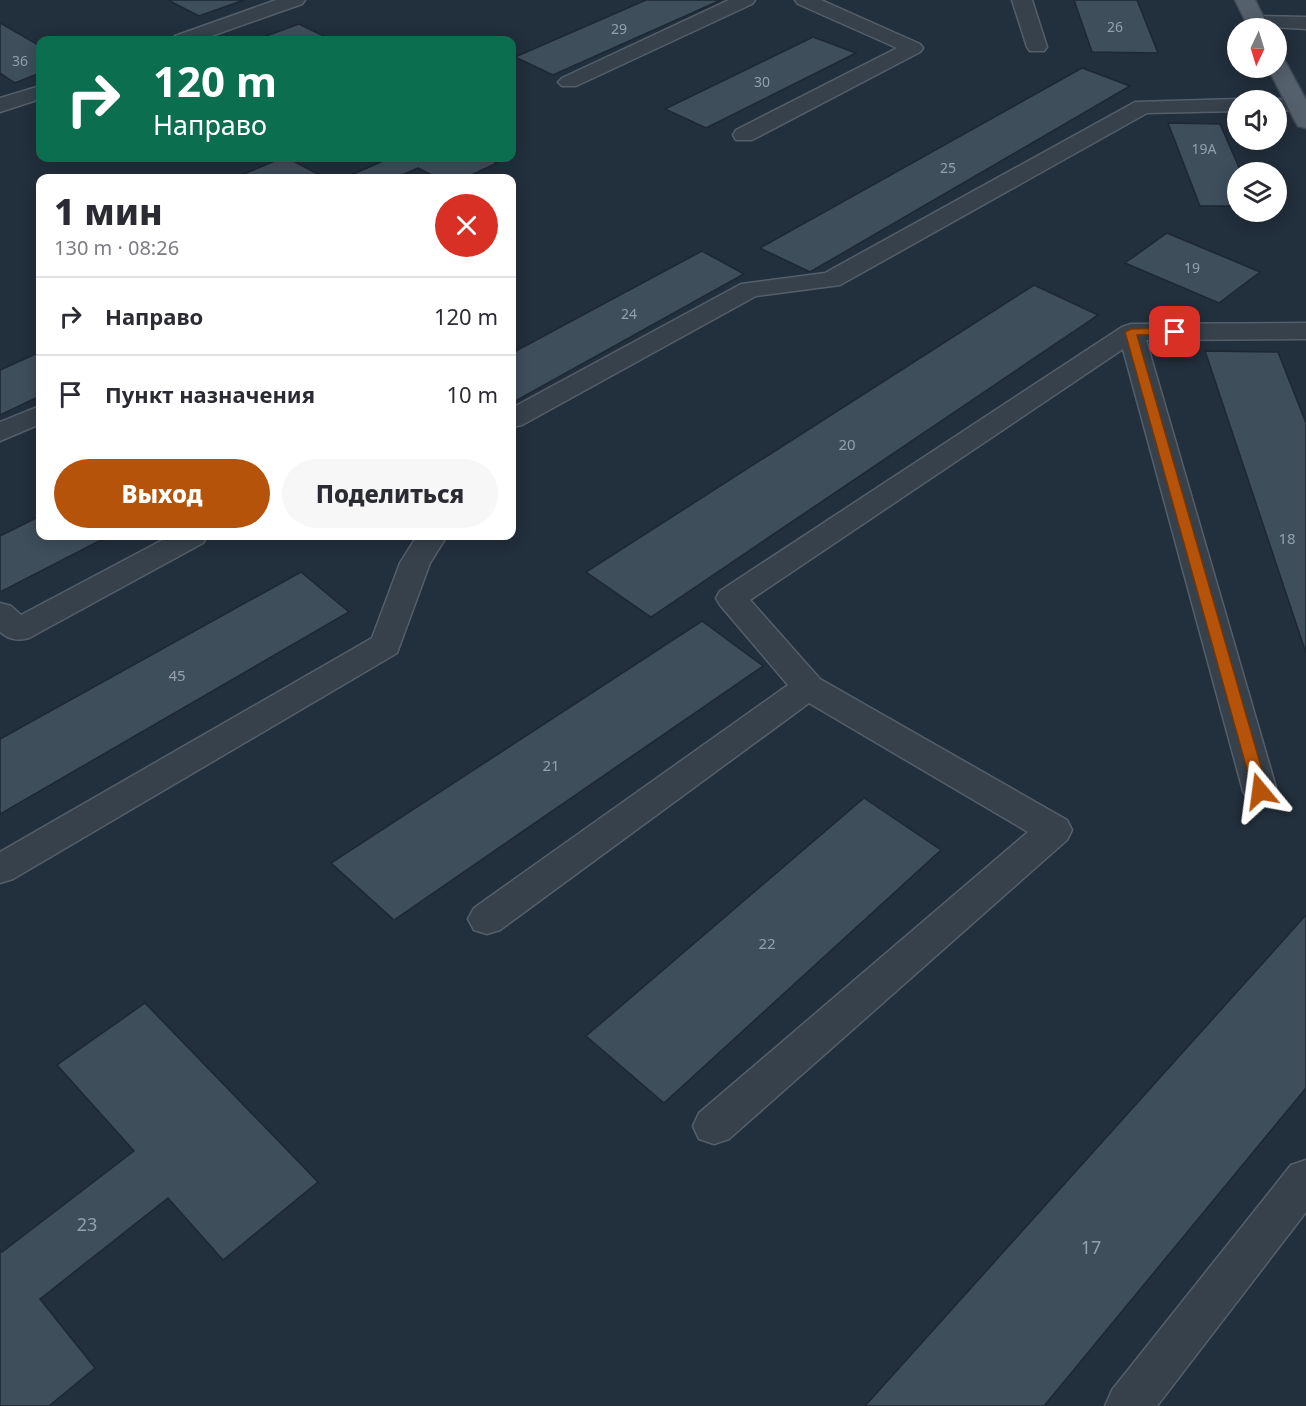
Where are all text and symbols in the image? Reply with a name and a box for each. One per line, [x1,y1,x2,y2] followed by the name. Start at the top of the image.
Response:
[1107,17,1123,36] house number: 26
[1227,18,1287,78] north arrow
[1227,18,1287,222] map controls
[611,19,627,38] house number: 29
[12,51,28,70] house number: 36
[153,52,277,109] text: 120 m
[54,60,132,138] icon: right
[754,72,770,91] house number: 30
[1227,90,1287,150] button: sound
[153,106,267,143] text: Направо
[1192,139,1217,158] house number: 19А
[940,158,956,177] house number: 25
[1227,162,1287,222] button: layers
[54,187,163,236] text: 1 мин
[435,194,498,257] button: close
[54,234,179,261] text: 130 m · 08:26
[1184,258,1200,277] house number: 19
[54,300,87,333] icon: right
[105,301,203,331] text: Направо
[434,301,498,331] text: 120 m
[621,304,637,323] house number: 24
[1149,306,1200,357] pin
[1158,315,1191,348] icon: arrive
[54,378,87,411] icon: arrive
[105,379,315,409] text: Пункт назначения
[447,379,498,409] text: 10 m
[838,434,856,454] house number: 20
[54,459,270,528] button: Выход
[282,459,498,528] button: Поделиться
[1278,528,1296,548] house number: 18
[168,665,186,685] house number: 45
[542,755,560,775] house number: 21
[1228,759,1292,823] position arrow
[758,933,776,953] house number: 22
[77,1212,97,1236] house number: 23
[1081,1235,1101,1259] house number: 17

